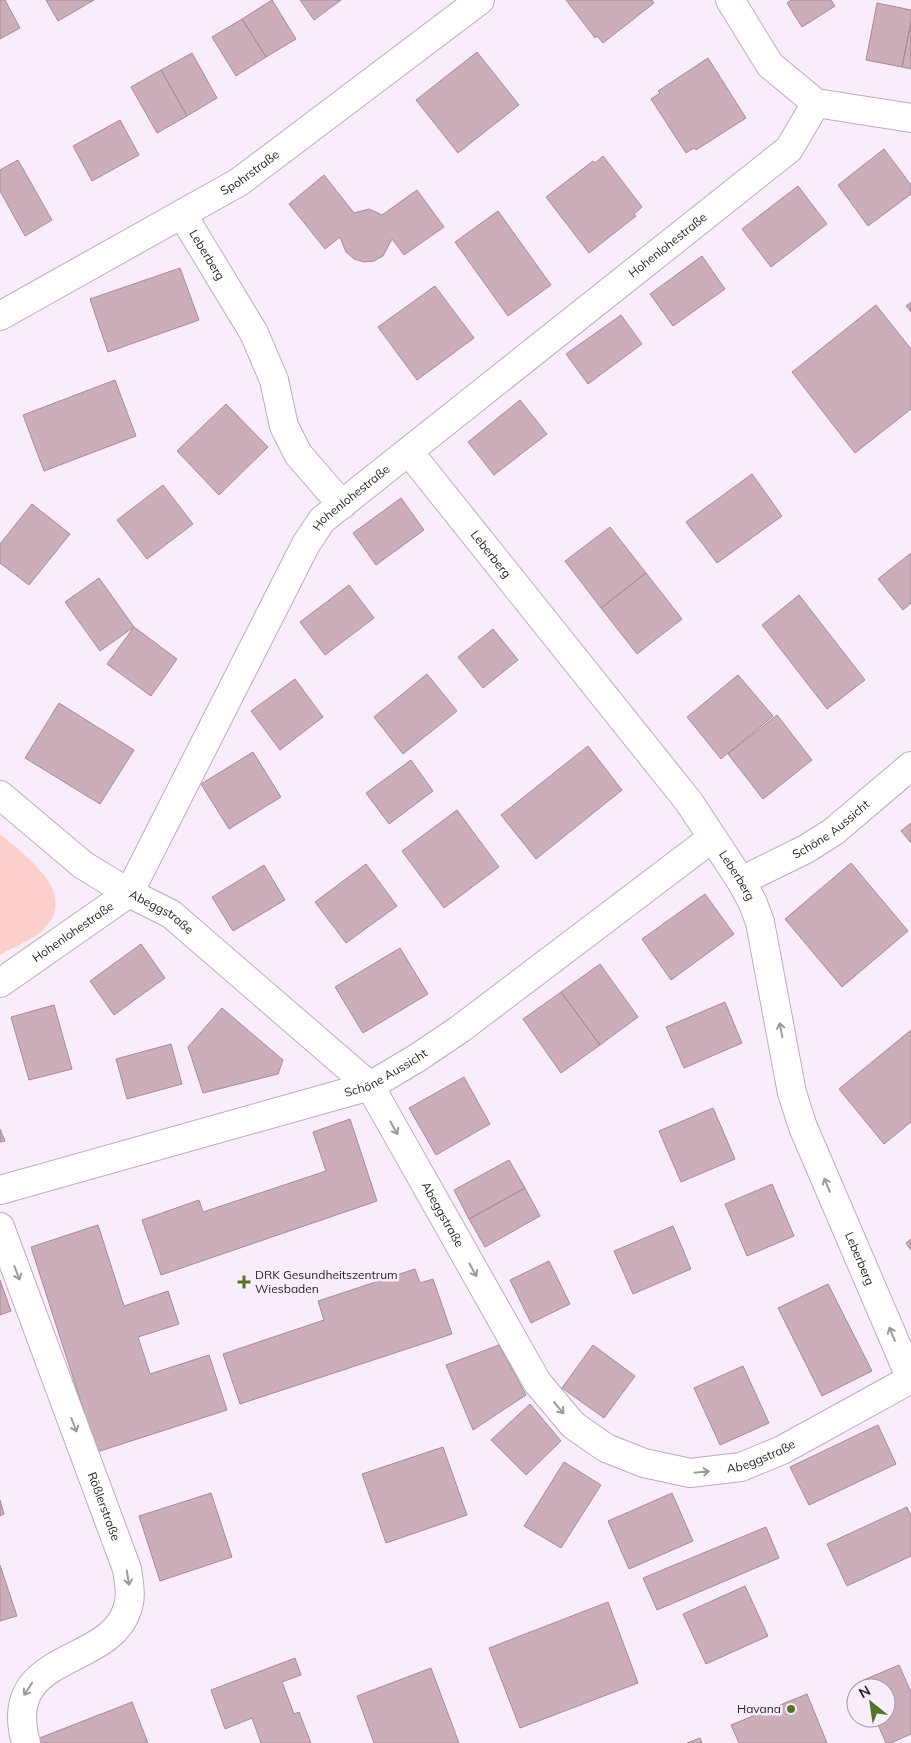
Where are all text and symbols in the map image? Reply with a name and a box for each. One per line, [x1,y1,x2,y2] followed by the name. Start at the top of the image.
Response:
[217,146,282,198] street label: Spohrstraße
[625,209,710,281] street label: Hohenlohestraße
[186,227,228,283] street label: Leberberg
[309,461,392,533] street label: Hohenlohestraße
[468,527,515,581] street label: Leberberg
[790,796,872,862] street label: Schöne Aussicht
[716,847,758,903] street label: Leberberg
[127,886,197,937] street label: Abeggstraße
[29,898,116,965] street label: Hohenlohestraße
[775,1022,785,1038] one-way arrow
[343,1045,430,1100] street label: Schöne Aussicht
[389,1121,399,1136] one-way arrow
[822,1178,832,1193] one-way arrow
[419,1179,467,1250] street label: Abeggstraße
[842,1230,878,1287] street label: Leberberg
[468,1263,478,1278] one-way arrow
[13,1265,22,1280] one-way arrow
[255,1267,398,1296] place label: DRK Gesundheitszentrum Wiesbaden
[237,1275,251,1289] marker: DRK Gesundheitszentrum Wiesbaden
[886,1327,896,1342] one-way arrow
[553,1401,565,1414] one-way arrow
[70,1417,80,1432] one-way arrow
[726,1436,798,1476] street label: Abeggstraße
[694,1467,710,1477] one-way arrow
[85,1470,124,1543] street label: Rößlerstraße
[124,1570,134,1586] one-way arrow
[846,1678,896,1728] north arrow
[855,1681,874,1702] text: N
[22,1682,33,1696] one-way arrow
[737,1701,781,1716] place label: Havana
[785,1703,797,1715] marker: Havana

